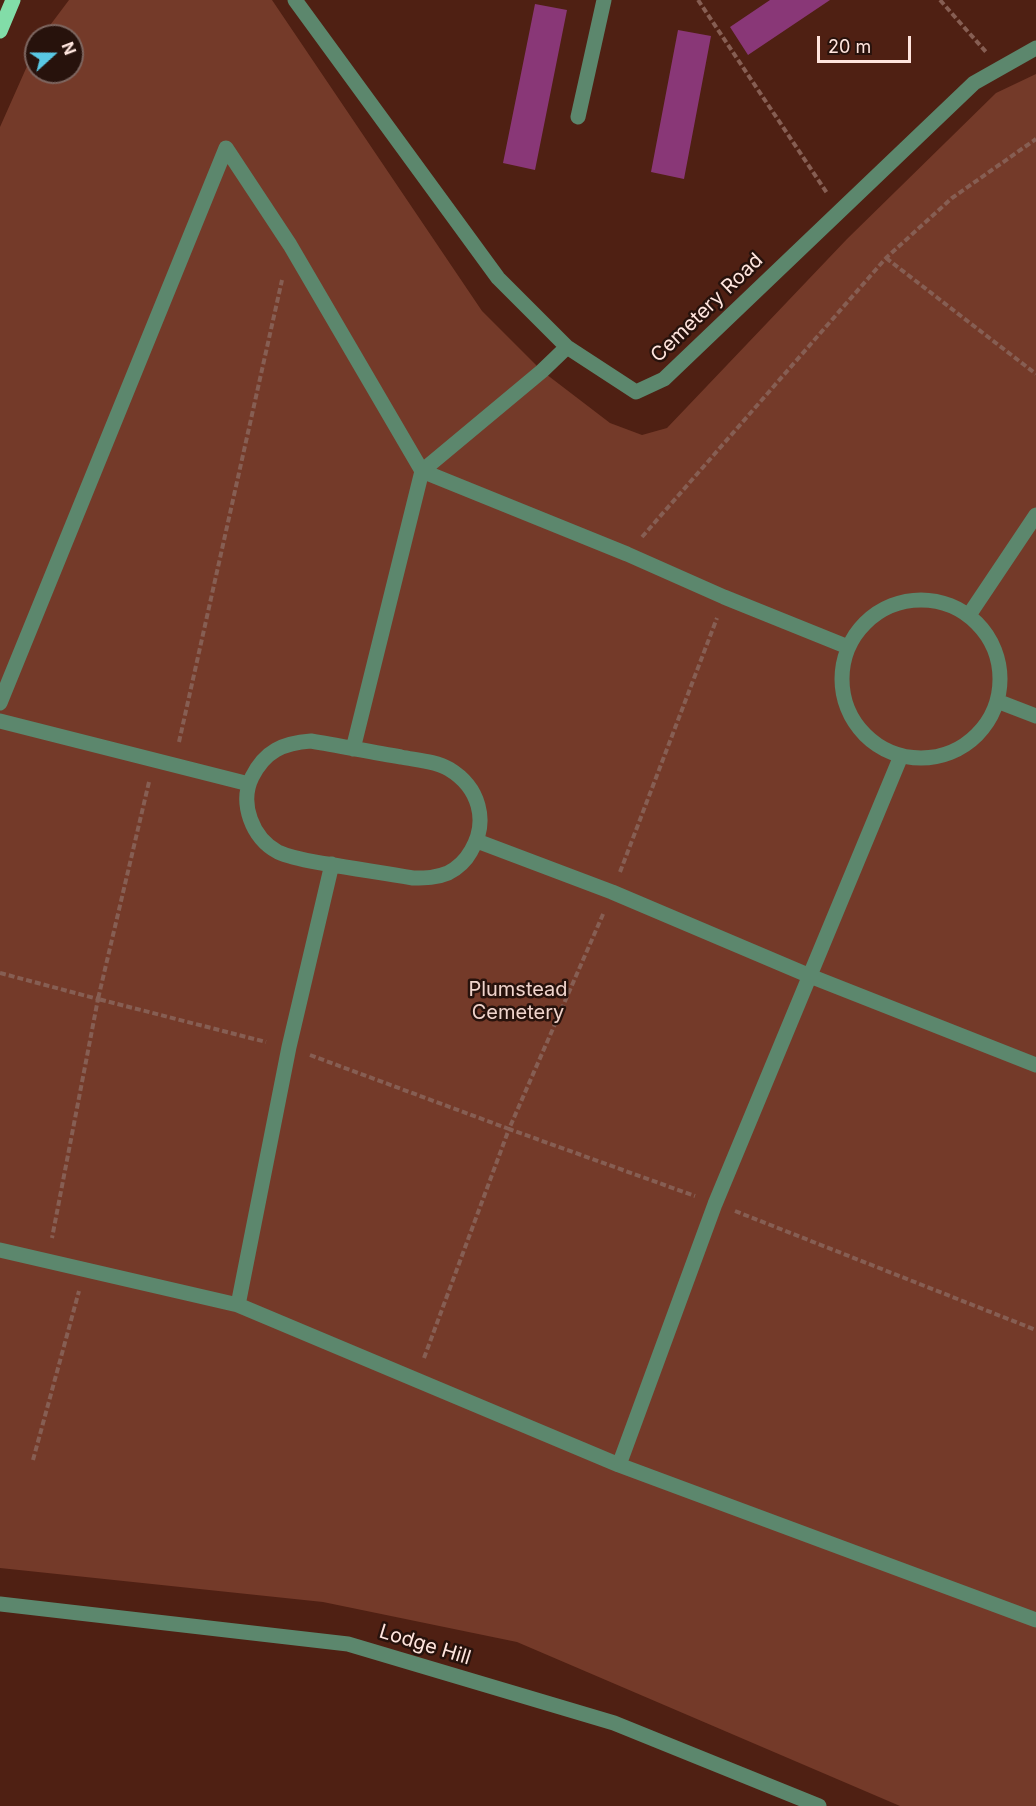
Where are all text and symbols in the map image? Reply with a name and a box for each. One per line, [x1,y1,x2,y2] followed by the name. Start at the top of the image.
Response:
[24,24,84,84] north arrow
[820,24,914,62] scale bar
[828,36,871,57] text: 20 m
[57,39,80,58] text: N
[646,249,768,367] street label: Cemetery Road
[468,978,568,1025] park label: Plumstead Cemetery
[376,1620,474,1670] street label: Lodge Hill

